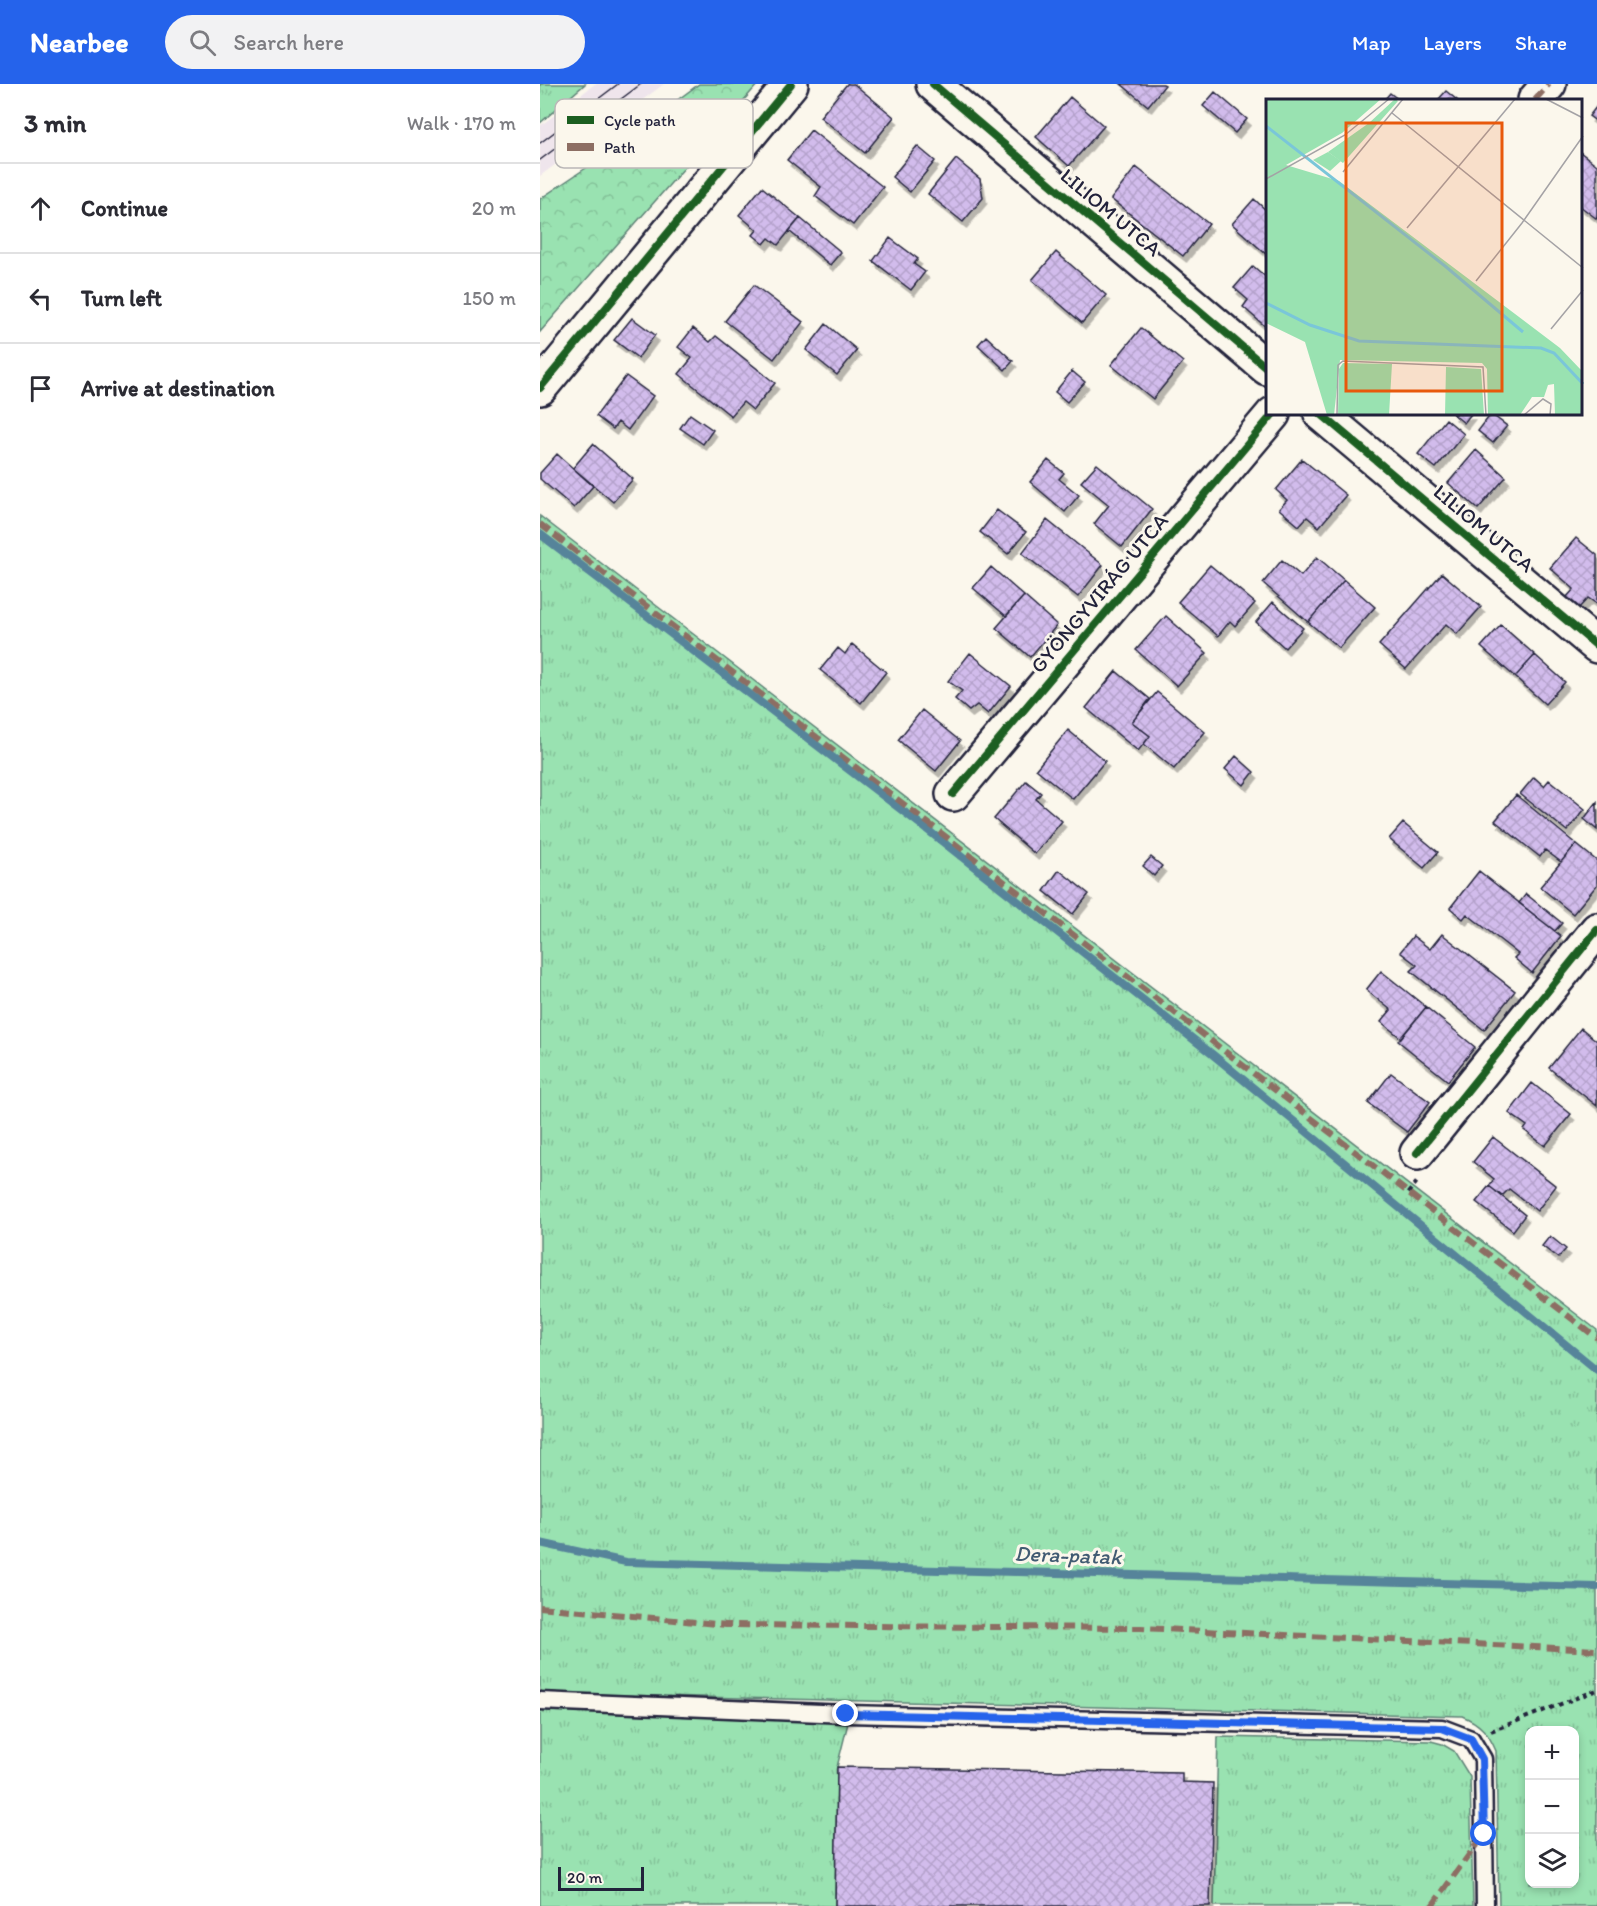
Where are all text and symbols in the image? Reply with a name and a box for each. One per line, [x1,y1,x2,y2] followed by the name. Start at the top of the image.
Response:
[165,15,585,69] search box
[30,25,129,59] text: Nearbee
[186,26,219,59] icon: search
[234,29,344,56] text: Search here
[1352,30,1391,55] text: Map
[1424,30,1482,55] text: Layers
[1515,30,1567,55] text: Share
[555,99,753,168] legend
[1266,99,1582,416] inset map
[24,107,86,139] text: 3 min
[407,111,516,135] text: Walk · 170 m
[604,111,676,130] text: Cycle path
[604,138,635,157] text: Path
[1056,163,1167,262] street label: LILIOM UTCA
[24,192,57,225] icon: ahead
[81,195,168,222] text: Continue
[472,196,516,220] text: 20 m
[24,282,57,315] icon: left
[81,285,162,312] text: Turn left
[463,286,516,310] text: 150 m
[24,372,57,405] icon: arrive
[81,375,275,402] text: Arrive at destination
[1429,479,1540,578] street label: LILIOM UTCA
[1025,508,1173,678] street label: GYÖNGYVIRÁG UTCA
[1014,1540,1123,1570] water label: Dera-patak
[832,1700,858,1726] route end
[1525,1726,1579,1888] map controls
[1525,1726,1579,1780] button: +
[1525,1780,1579,1834] button: −
[1470,1820,1496,1846] route start
[1525,1834,1579,1888] button: layers
[558,1864,644,1892] scale bar
[567,1868,602,1887] text: 20 m

